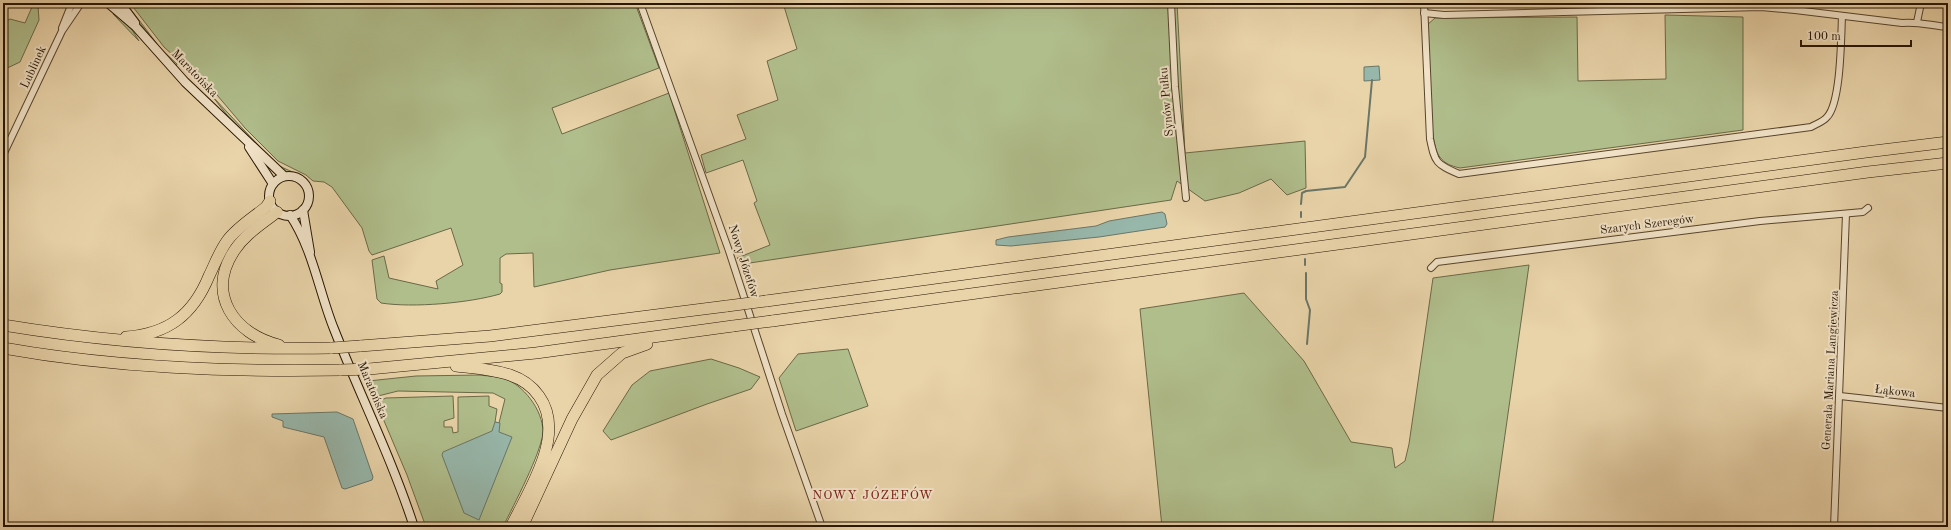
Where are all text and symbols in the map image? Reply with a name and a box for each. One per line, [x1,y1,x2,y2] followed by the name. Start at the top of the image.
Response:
[1801,22,1911,48] scale bar
[1807,31,1841,43] text: 100 m
[19,44,49,90] street label: Lublinek
[169,48,220,100] street label: Maratońska
[1158,66,1176,137] street label: Synów Pułku
[1599,213,1696,237] street label: Szarych Szeregów
[726,223,761,300] street label: Nowy Józefów
[1821,290,1841,450] street label: Generała Mariana Langiewicza
[355,360,390,421] street label: Maratońska
[1874,384,1916,400] street label: Łąkowa
[812,486,934,502] district label: NOWY JÓZEFÓW

